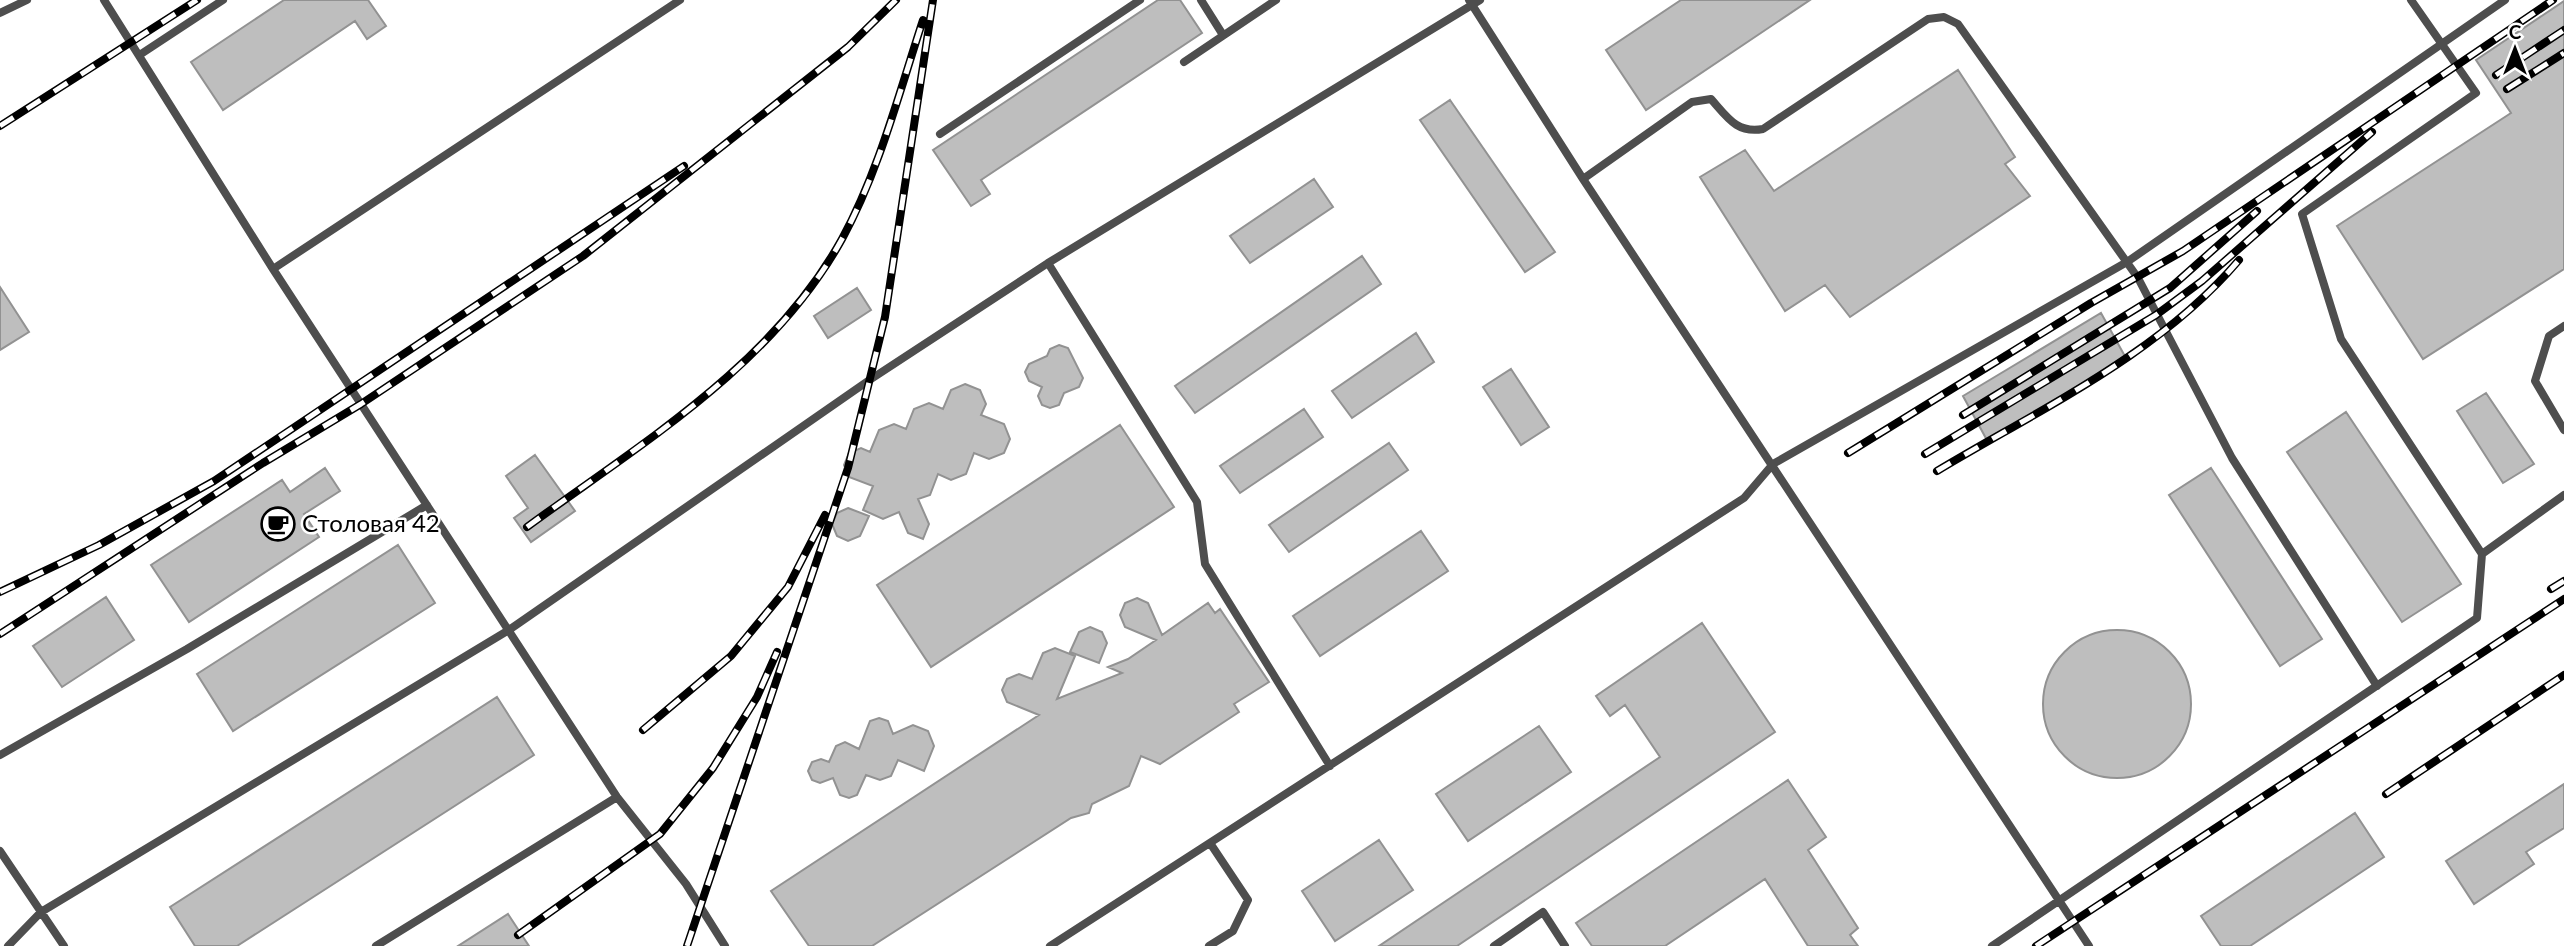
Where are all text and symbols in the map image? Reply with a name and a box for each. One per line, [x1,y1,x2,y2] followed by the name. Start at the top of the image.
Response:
[2480,14,2550,84] north arrow
[2509,20,2522,43] text: С
[259,505,297,543] cafe icon: Столовая 42
[302,508,440,537] place label: Столовая 42

